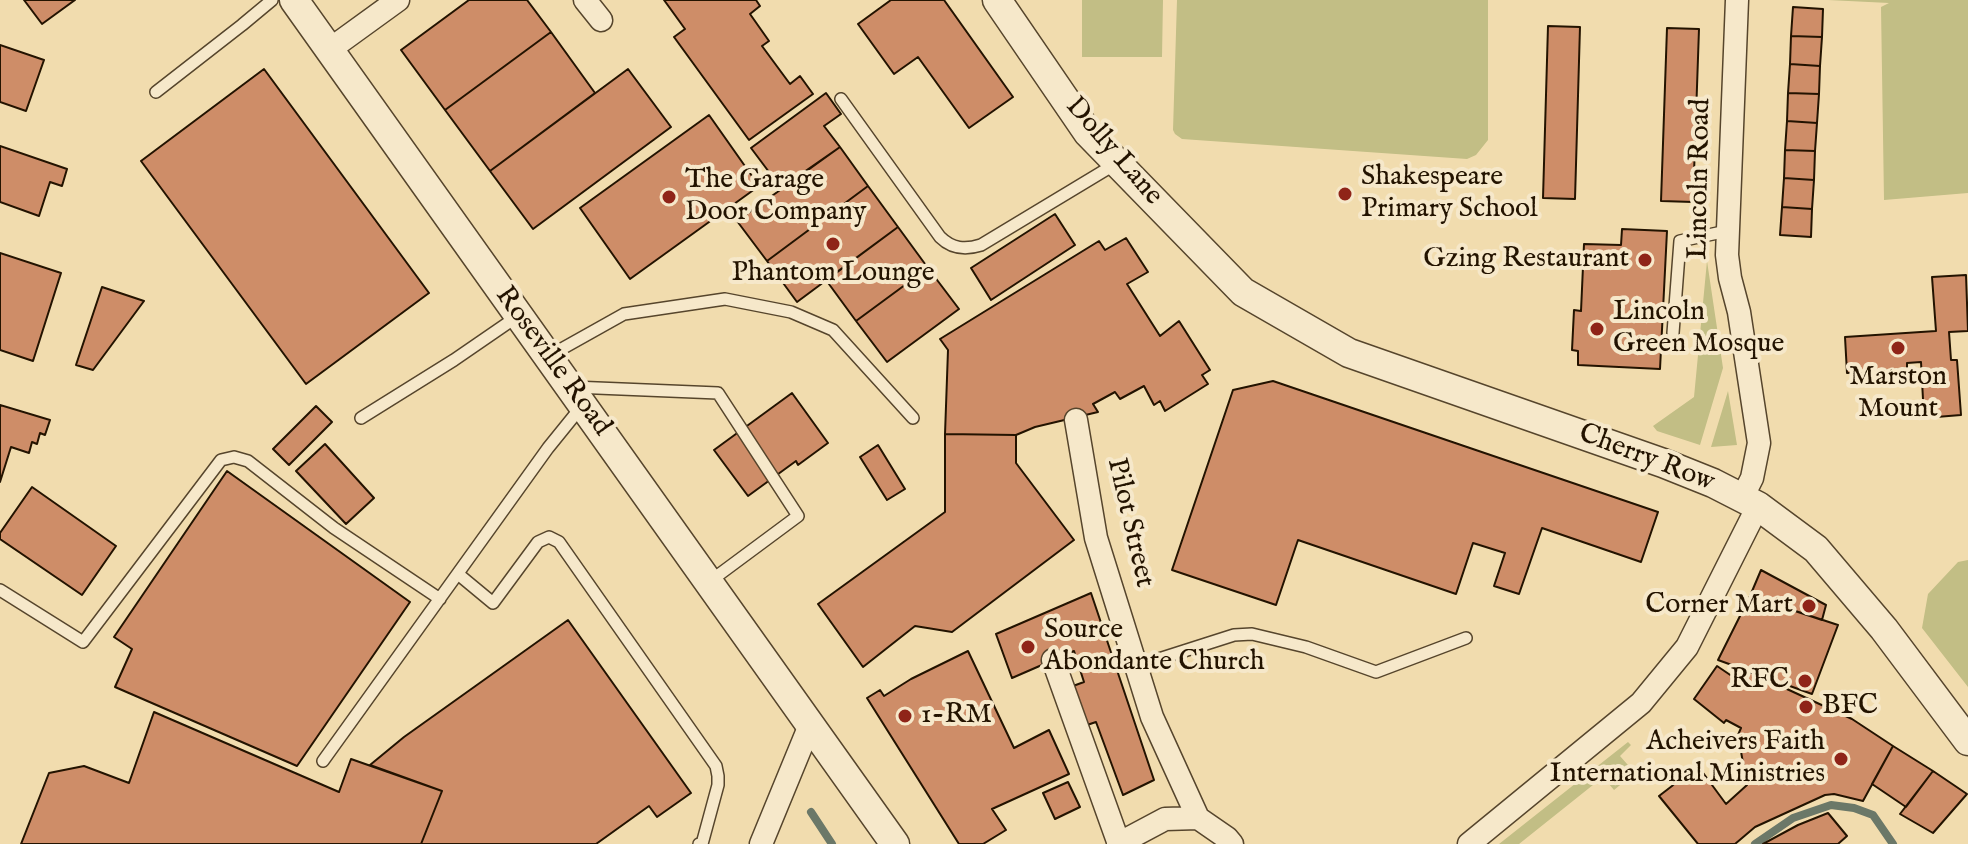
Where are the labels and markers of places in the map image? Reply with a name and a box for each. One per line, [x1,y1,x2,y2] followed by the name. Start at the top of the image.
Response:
[1361,161,1538,227] place label: Shakespeare Primary School
[685,164,866,230] place label: The Garage Door Company
[1336,185,1354,203] marker: Shakespeare Primary School
[660,188,678,206] marker: The Garage Door Company
[824,235,842,253] marker: Phantom Lounge
[1423,243,1629,277] place label: Gzing Restaurant
[1636,251,1654,269] marker: Gzing Restaurant
[731,257,935,291] place label: Phantom Lounge
[1613,296,1784,362] place label: Lincoln Green Mosque
[1588,320,1606,338] marker: Lincoln Green Mosque
[1889,339,1907,357] marker: Marston Mount
[1849,361,1947,427] place label: Marston Mount
[1645,589,1793,623] place label: Corner Mart
[1800,597,1818,615] marker: Corner Mart
[1044,614,1265,680] place label: Source Abondante Church
[1019,638,1037,656] marker: Source Abondante Church
[1730,664,1789,698] place label: RFC
[1796,672,1814,690] marker: RFC
[1822,690,1878,724] place label: BFC
[1797,698,1815,716] marker: BFC
[921,699,992,733] place label: 1-RM
[896,707,914,725] marker: 1-RM
[1550,726,1825,792] place label: Acheivers Faith International Ministries
[1832,750,1850,768] marker: Acheivers Faith International Ministries

